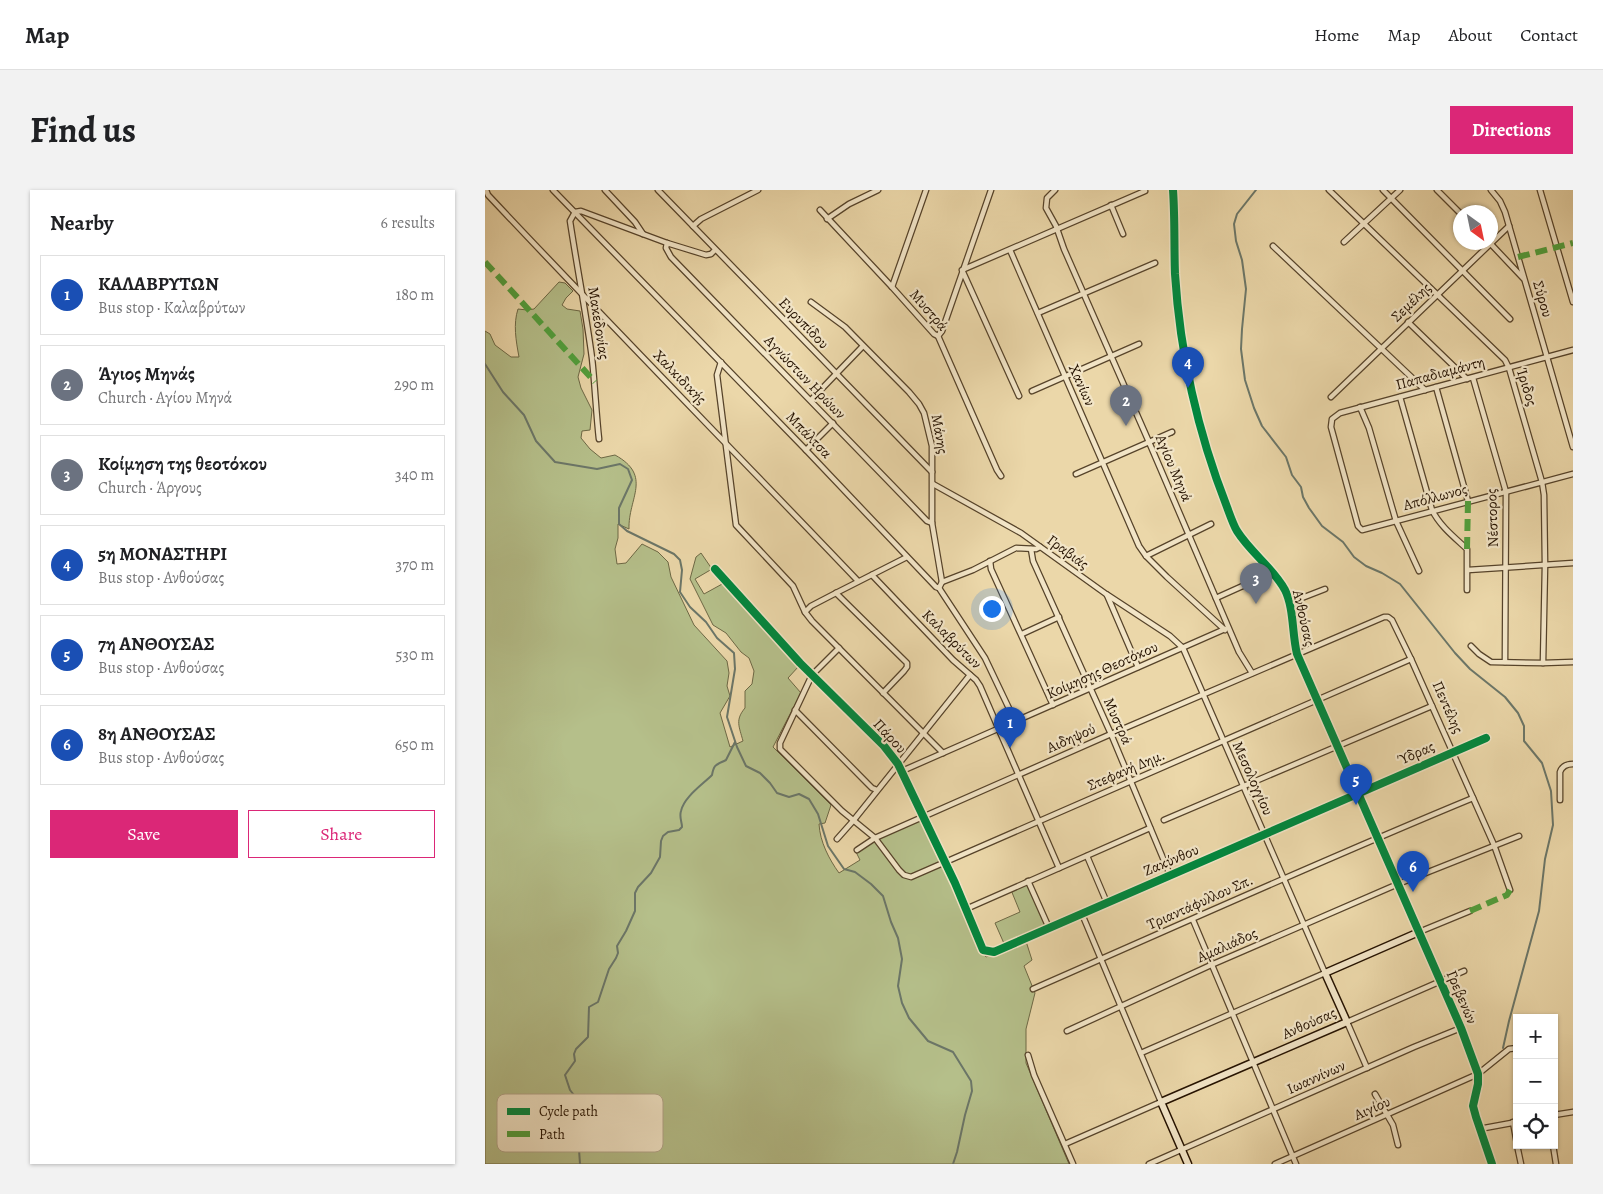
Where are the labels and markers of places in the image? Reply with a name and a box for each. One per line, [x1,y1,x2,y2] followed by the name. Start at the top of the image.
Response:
[1172,347,1204,388] pin: 4
[1110,385,1142,426] pin: 2
[1240,563,1272,604] pin: 3
[994,707,1026,748] pin: 1
[1340,764,1372,805] pin: 5
[1397,851,1429,892] pin: 6

